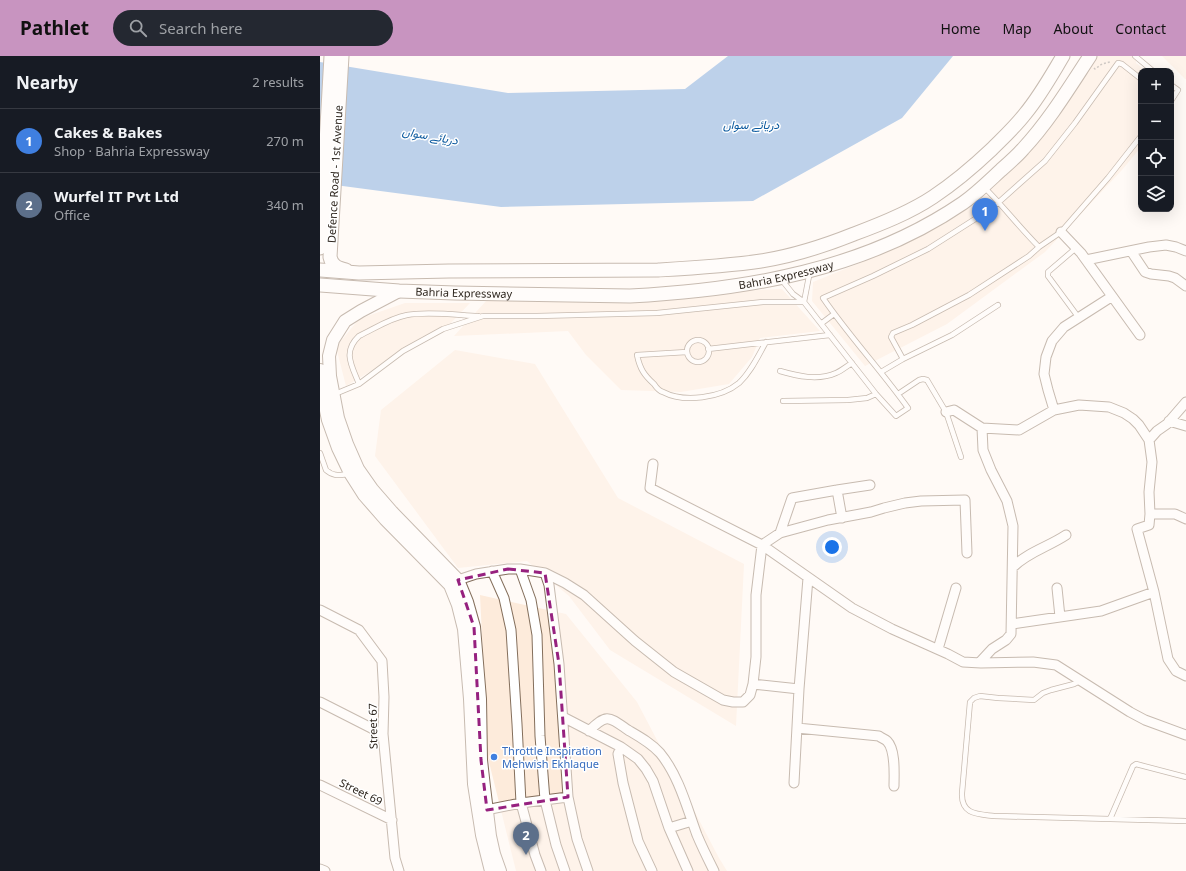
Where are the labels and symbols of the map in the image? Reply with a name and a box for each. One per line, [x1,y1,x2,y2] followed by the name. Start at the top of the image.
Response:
[323,105,346,243] street label: Defence Road - 1st Avenue
[723,116,780,133] water label: دریائے سواں
[401,122,460,149] water label: دریائے سواں
[972,198,998,231] pin: 1
[737,256,836,292] street label: Bahria Expressway
[415,284,513,301] street label: Bahria Expressway
[822,537,842,557] your location
[365,703,380,749] street label: Street 67
[502,743,602,771] place label: Throttle Inspiration Mehwish Ekhlaque
[489,752,499,762] marker: Throttle Inspiration Mehwish Ekhlaque
[337,775,385,808] street label: Street 69
[513,822,539,855] pin: 2

